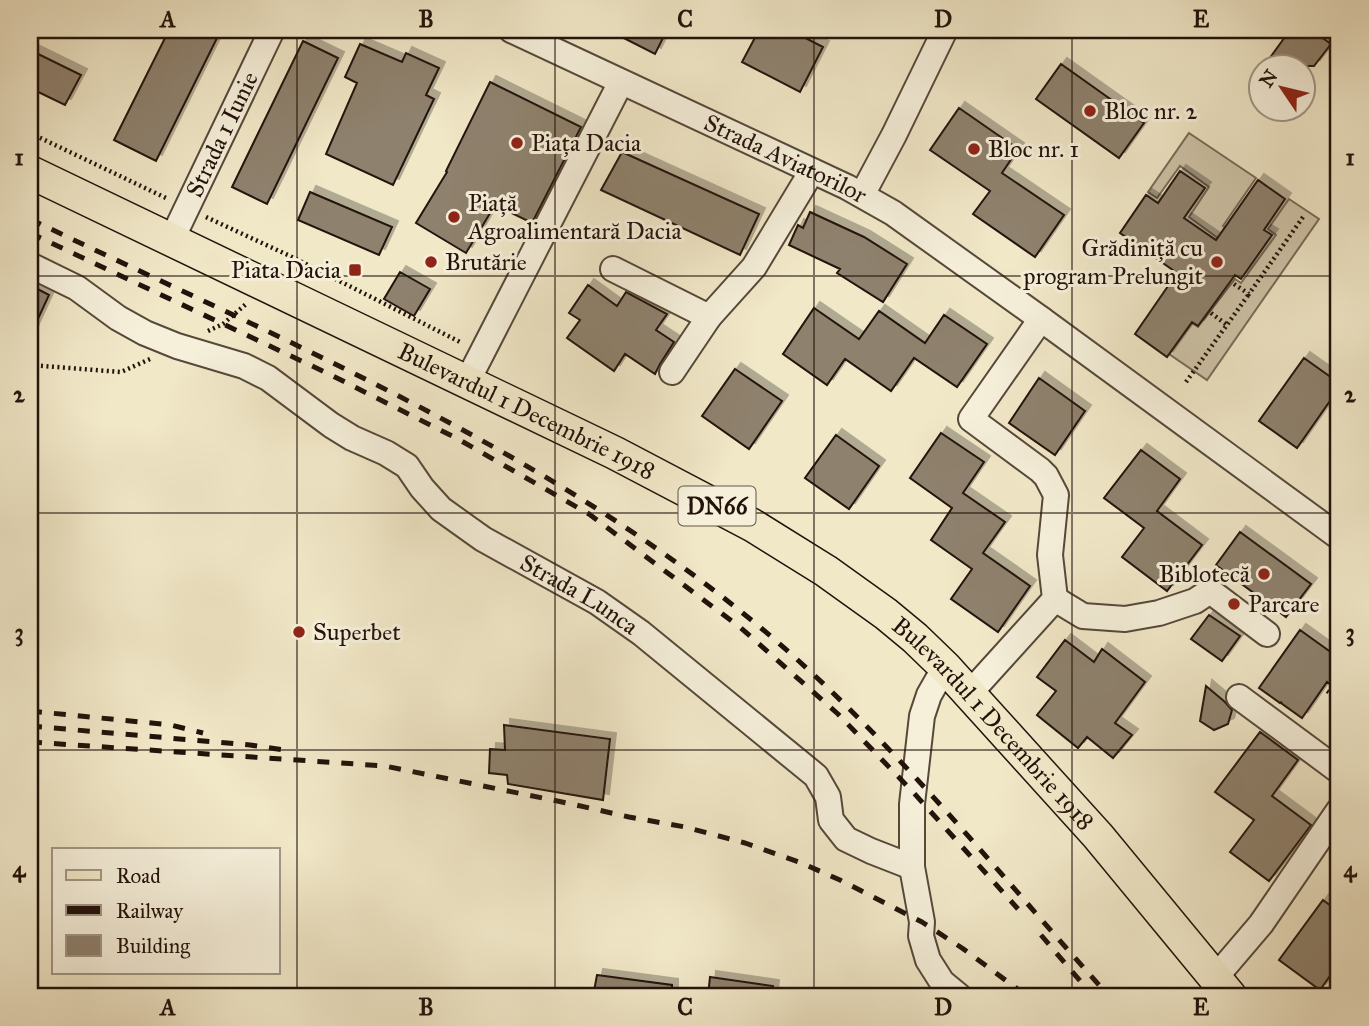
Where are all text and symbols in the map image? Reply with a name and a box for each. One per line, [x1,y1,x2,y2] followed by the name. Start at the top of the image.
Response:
[158,5,176,33] text: A
[418,5,434,33] text: B
[677,5,693,33] text: C
[934,5,952,33] text: D
[1193,5,1210,33] text: E
[1246,52,1316,122] north arrow
[1254,65,1283,92] text: N
[179,67,265,202] street label: Strada 1 Iunie
[1104,96,1197,126] place label: Bloc nr. 2
[1082,103,1098,119] marker: Bloc nr. 2
[699,107,872,210] street label: Strada Aviatorilor
[531,128,642,158] place label: Piața Dacia
[988,134,1079,164] place label: Bloc nr. 1
[509,135,525,151] marker: Piața Dacia
[966,141,982,157] marker: Bloc nr. 1
[14,143,24,171] text: 1
[1345,143,1355,171] text: 1
[467,188,682,246] place label: Piață Agroalimentară Dacia
[446,209,462,225] marker: Piață Agroalimentară Dacia
[1023,233,1203,291] place label: Grădiniță cu program Prelungit
[445,247,527,277] place label: Brutărie
[423,254,439,270] marker: Brutărie
[1209,254,1225,270] marker: Grădiniță cu program Prelungit
[231,255,342,285] place label: Piata Dacia
[347,262,363,278] marker: Piata Dacia
[393,336,660,486] street label: Bulevardul 1 Decembrie 1918
[13,380,25,408] text: 2
[1344,380,1356,408] text: 2
[678,486,756,526] road number: DN66
[515,547,645,642] street label: Strada Lunca
[1159,559,1251,589] place label: Biblotecă
[1256,566,1272,582] marker: Biblotecă
[1248,589,1319,619] place label: Parcare
[1226,596,1242,612] marker: Parcare
[886,610,1100,837] street label: Bulevardul 1 Decembrie 1918
[313,617,401,647] place label: Superbet
[14,618,24,647] text: 3
[1345,618,1355,647] text: 3
[291,624,307,640] marker: Superbet
[52,848,280,974] legend
[13,855,27,883] text: 4
[1344,855,1358,883] text: 4
[116,863,161,889] text: Road
[116,898,184,924] text: Railway
[116,933,190,959] text: Building
[158,993,176,1021] text: A
[418,993,434,1021] text: B
[677,993,693,1021] text: C
[934,993,952,1021] text: D
[1193,993,1210,1021] text: E

